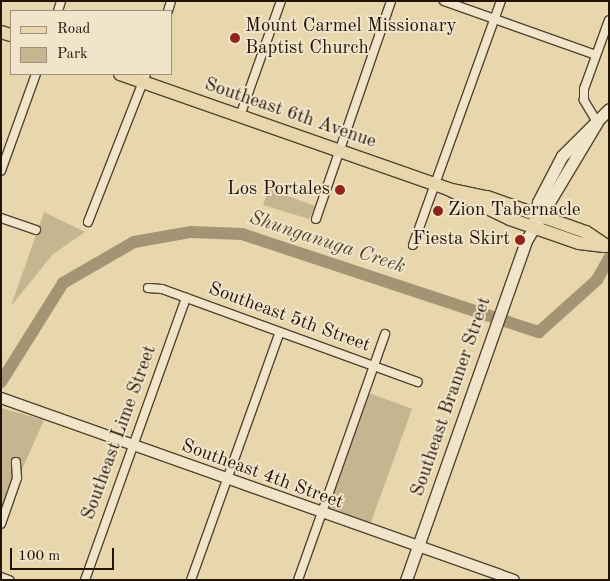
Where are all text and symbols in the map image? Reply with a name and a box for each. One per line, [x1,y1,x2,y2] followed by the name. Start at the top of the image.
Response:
[10,10,172,75] legend
[245,16,457,60] place label: Mount Carmel Missionary Baptist Church
[57,22,90,37] text: Road
[229,32,241,44] marker: Mount Carmel Missionary Baptist Church
[57,47,88,62] text: Park
[201,74,379,154] street label: Southeast 6th Avenue
[227,179,330,201] place label: Los Portales
[334,184,346,196] marker: Los Portales
[448,200,581,222] place label: Zion Tabernacle
[432,205,444,217] marker: Zion Tabernacle
[246,206,408,280] water label: Shunganuga Creek
[412,229,510,251] place label: Fiesta Skirt
[514,234,526,246] marker: Fiesta Skirt
[205,278,373,358] street label: Southeast 5th Street
[407,294,497,500] street label: Southeast Branner Street
[78,343,162,523] street label: Southeast Lime Street
[178,435,346,515] street label: Southeast 4th Street
[12,538,116,570] scale bar
[18,549,60,564] text: 100 m

